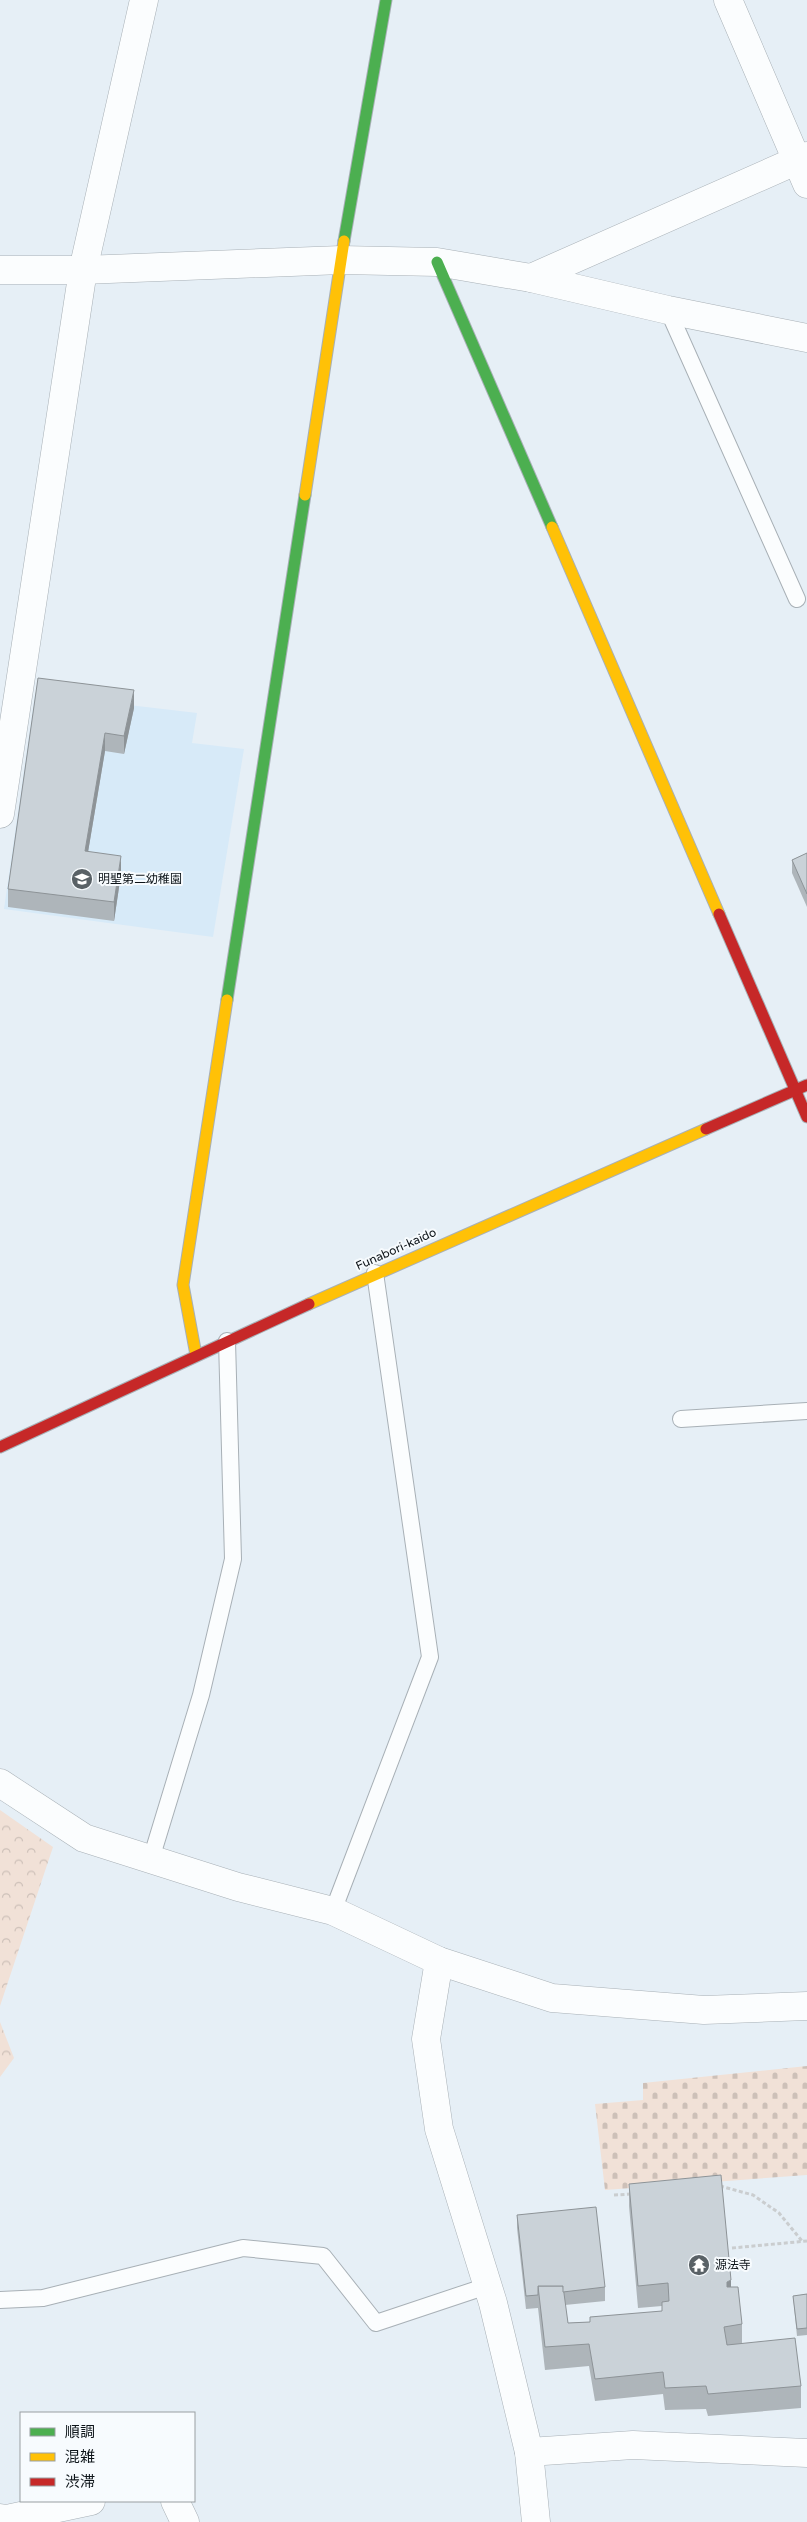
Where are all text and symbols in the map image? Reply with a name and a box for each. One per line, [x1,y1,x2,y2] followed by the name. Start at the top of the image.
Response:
[70,867,94,891] school or university icon: 明聖第二幼稚園
[98,872,182,886] place label: 明聖第二幼稚園
[354,1225,438,1273] street label: Funabori-kaido
[687,2253,711,2277] temple icon: 源法寺
[715,2258,751,2272] place label: 源法寺
[20,2412,195,2502] legend
[65,2423,95,2441] text: 順調
[65,2448,95,2466] text: 混雑
[65,2473,95,2491] text: 渋滞

